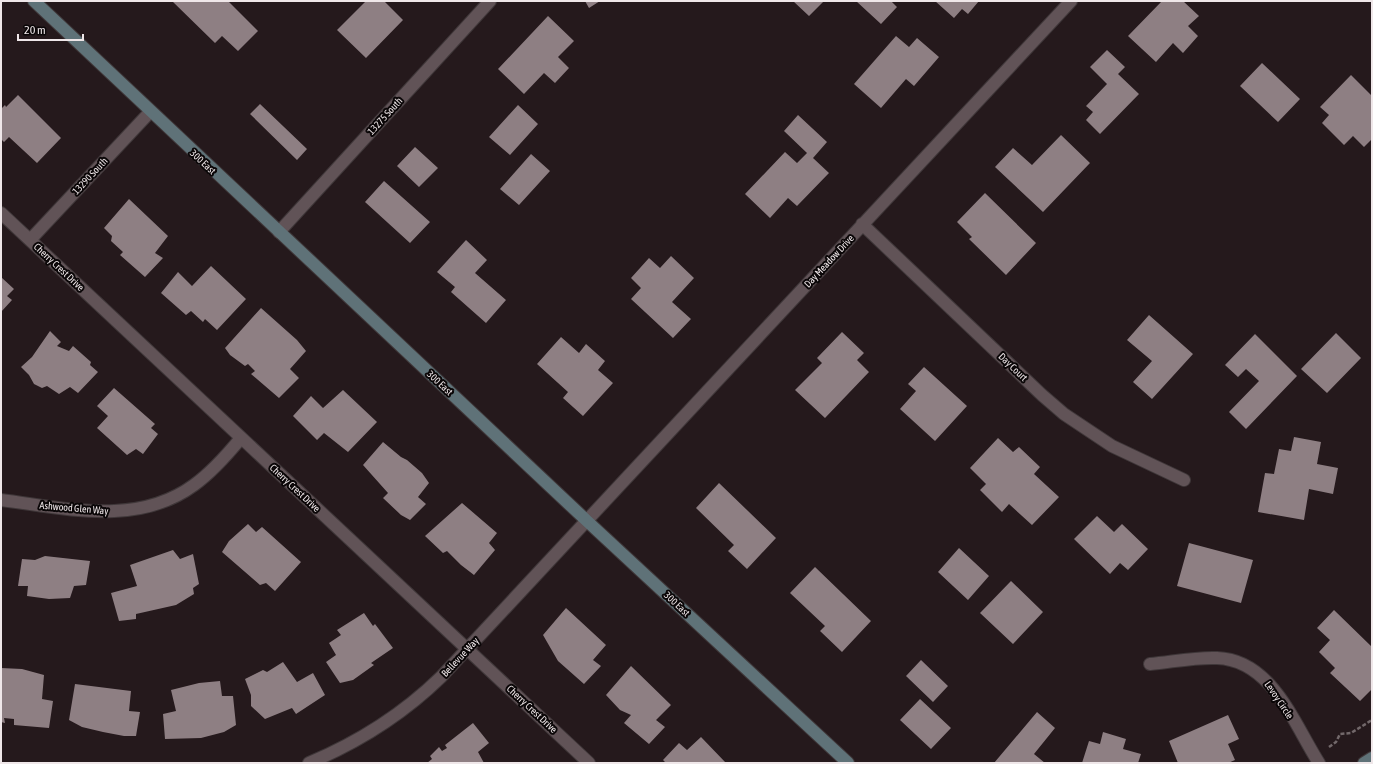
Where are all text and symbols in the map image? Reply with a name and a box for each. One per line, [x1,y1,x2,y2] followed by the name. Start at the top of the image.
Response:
[18,16,83,42] scale bar
[24,23,46,37] text: 20 m
[365,95,405,137] street label: 13275 South
[188,147,218,177] street label: 300 East
[70,155,110,197] street label: 13290 South
[802,232,856,290] street label: Day Meadow Drive
[32,241,87,293] street label: Cherry Crest Drive
[996,351,1030,383] street label: Day Court
[425,368,455,398] street label: 300 East
[268,462,323,514] street label: Cherry Crest Drive
[39,500,109,516] street label: Ashwood Glen Way
[662,589,692,619] street label: 300 East
[439,635,481,679] street label: Bellevue Way
[1262,679,1296,721] street label: Levoy Circle
[505,683,560,735] street label: Cherry Crest Drive

